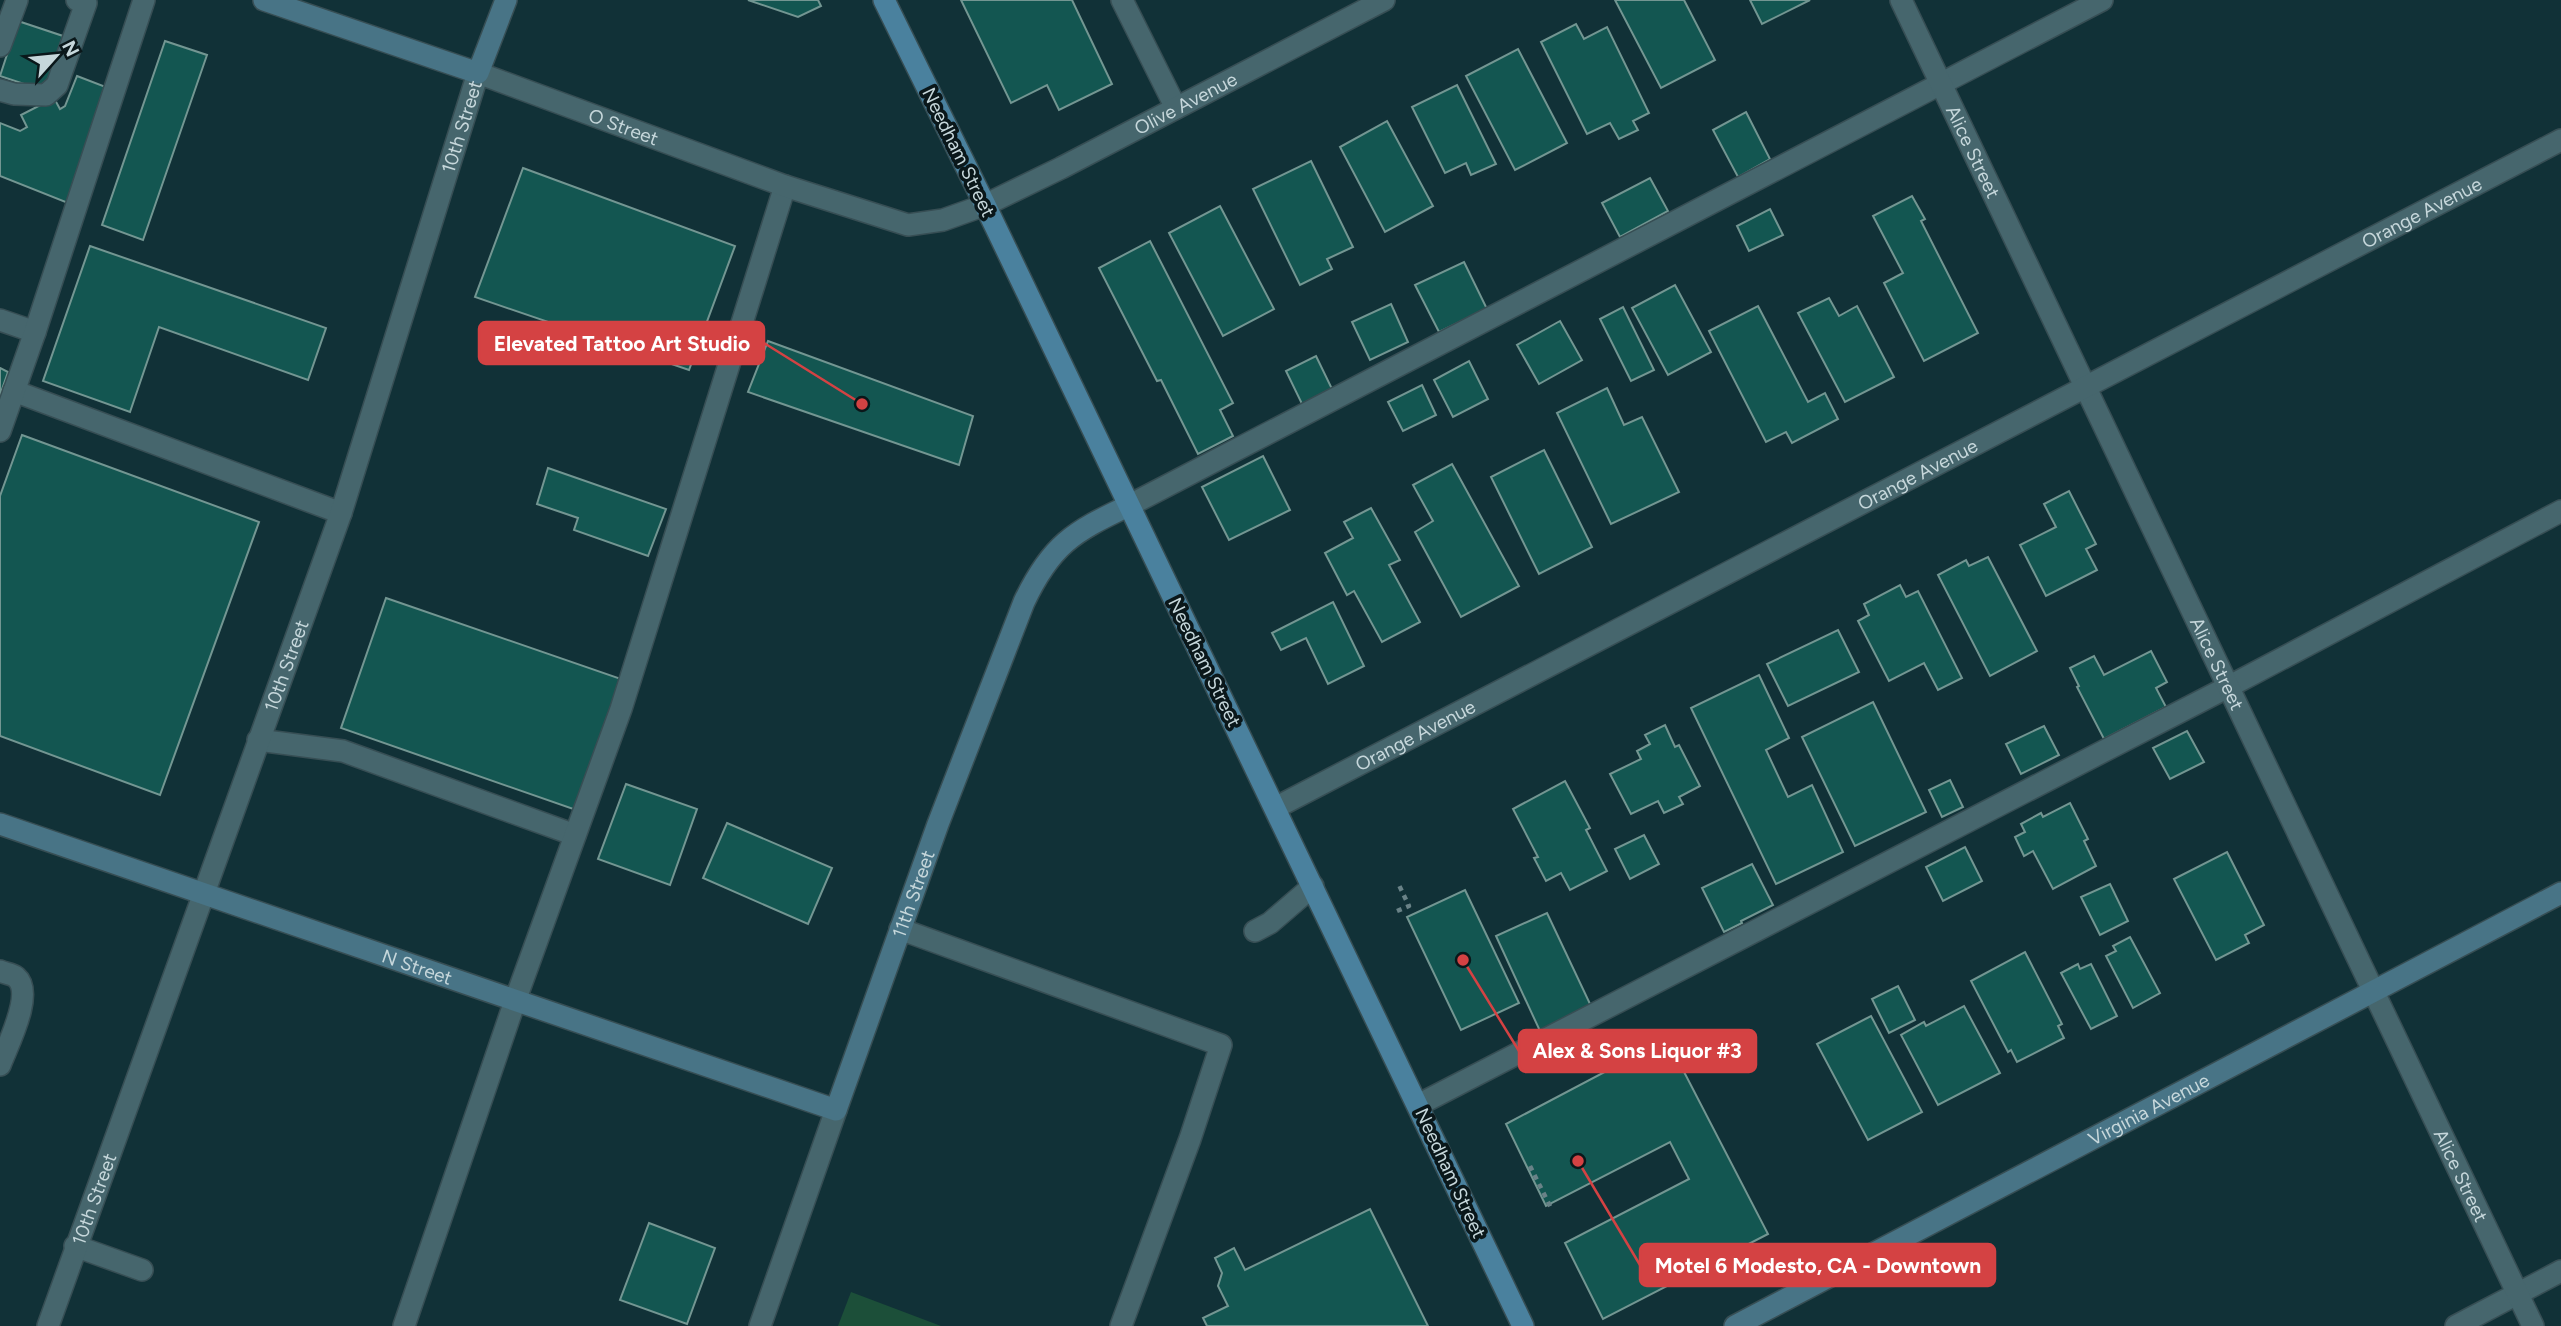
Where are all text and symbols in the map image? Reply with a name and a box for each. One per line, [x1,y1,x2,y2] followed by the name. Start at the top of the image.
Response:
[21,21,91,91] north arrow
[57,37,84,60] text: N
[1131,68,1241,140] street label: Olive Avenue
[437,77,487,176] street label: 10th Street
[917,84,1000,221] street label: Needham Street
[1941,102,2005,202] street label: Alice Street
[585,104,661,150] street label: O Street
[2358,172,2486,254] street label: Orange Avenue
[479,322,764,364] callout: Elevated Tattoo Art Studio
[494,331,750,356] text: Elevated Tattoo Art Studio
[1854,434,1982,515] street label: Orange Avenue
[1163,594,1246,731] street label: Needham Street
[2185,614,2249,714] street label: Alice Street
[259,617,314,715] street label: 10th Street
[1352,695,1479,776] street label: Orange Avenue
[887,847,940,941] street label: 11th Street
[379,945,455,990] street label: N Street
[1519,1030,1756,1072] callout: Alex & Sons Liquor #3
[1532,1038,1742,1063] text: Alex & Sons Liquor #3
[2084,1068,2213,1151] street label: Virginia Avenue
[1410,1104,1491,1242] street label: Needham Street
[2429,1125,2493,1226] street label: Alice Street
[67,1150,121,1248] street label: 10th Street
[1640,1244,1995,1286] callout: Motel 6 Modesto, CA - Downtown
[1655,1253,1981,1278] text: Motel 6 Modesto, CA - Downtown

